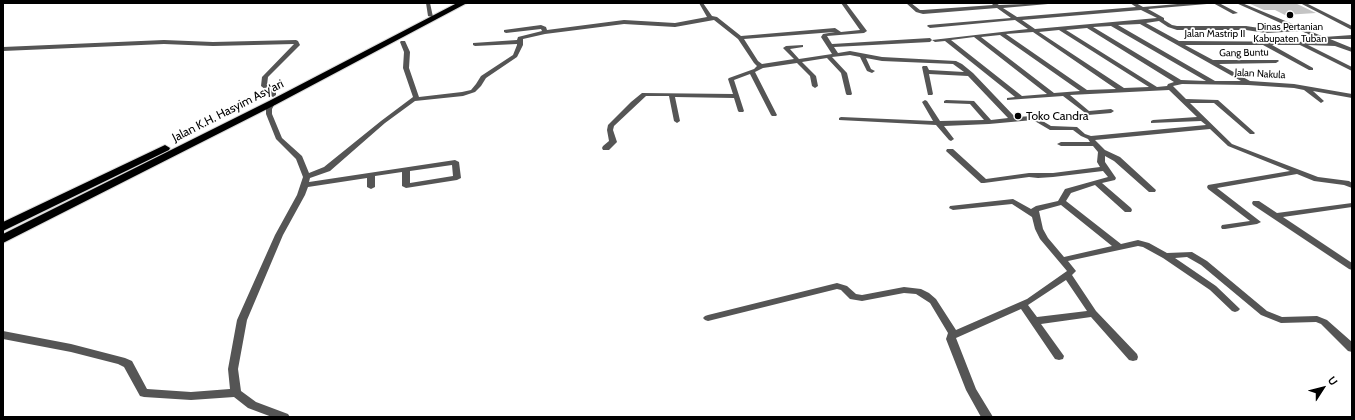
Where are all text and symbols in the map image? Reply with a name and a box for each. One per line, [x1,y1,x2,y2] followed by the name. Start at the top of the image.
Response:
[1285,10,1295,20] marker: Dinas Pertanian Kabupaten Tuban
[1253,21,1327,44] place label: Dinas Pertanian Kabupaten Tuban
[1185,28,1245,40] street label: Jalan Mastrip II
[1219,47,1269,59] street label: Gang Buntu
[1234,67,1286,81] street label: Jalan Nakula
[170,77,286,145] street label: Jalan K.H. Hasyim Asy'ari
[1026,109,1088,123] place label: Toko Candra
[1013,111,1023,121] marker: Toko Candra
[1303,368,1343,408] north arrow
[1325,374,1341,388] text: U

